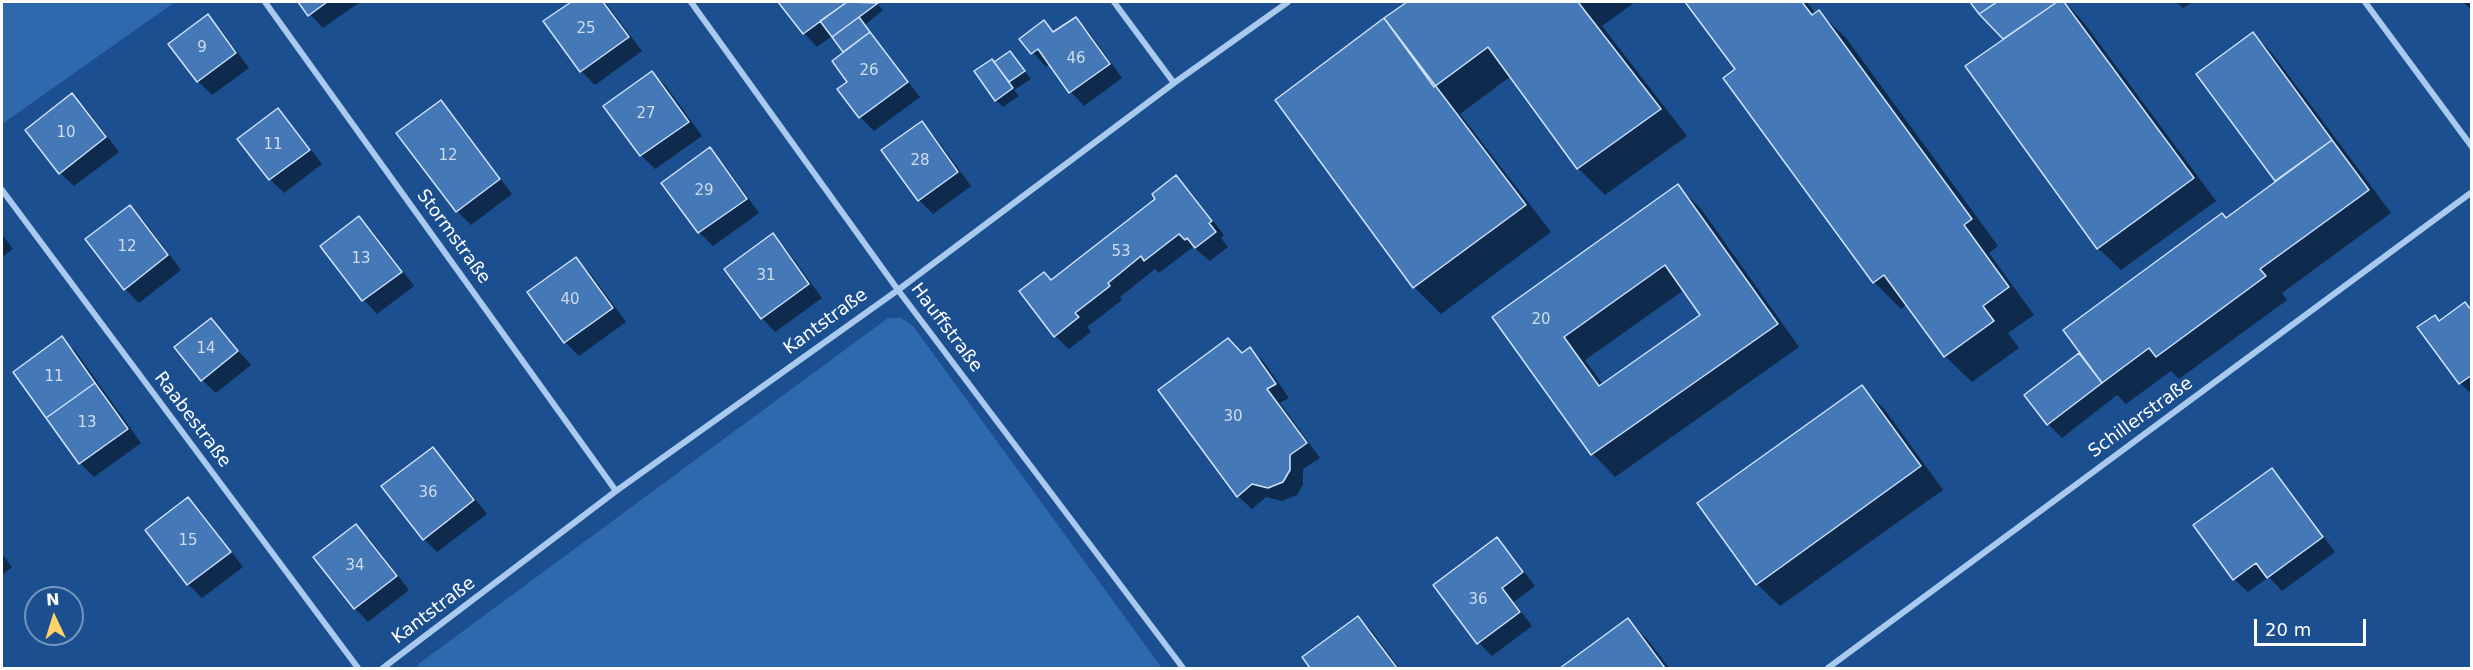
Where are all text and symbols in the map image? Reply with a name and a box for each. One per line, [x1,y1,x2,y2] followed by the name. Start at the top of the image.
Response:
[576,20,596,38] house number: 25
[197,39,207,57] house number: 9
[1066,50,1086,68] house number: 46
[859,62,879,80] house number: 26
[636,105,656,123] house number: 27
[56,124,76,142] house number: 10
[263,136,283,154] house number: 11
[438,147,458,165] house number: 12
[910,152,930,170] house number: 28
[694,182,714,200] house number: 29
[412,186,494,288] street label: Stormstraße
[117,238,137,256] house number: 12
[1111,243,1131,261] house number: 53
[351,250,371,268] house number: 13
[756,267,776,285] house number: 31
[906,279,986,377] street label: Hauffstraße
[780,284,872,360] street label: Kantstraße
[560,291,580,309] house number: 40
[1531,311,1551,329] house number: 20
[196,340,216,358] house number: 14
[44,368,64,386] house number: 11
[149,368,235,472] street label: Raabestraße
[2085,373,2197,463] street label: Schillerstraße
[1223,408,1243,426] house number: 30
[77,414,97,432] house number: 13
[418,484,438,502] house number: 36
[178,532,198,550] house number: 15
[345,557,365,575] house number: 34
[388,573,480,649] street label: Kantstraße
[24,586,84,646] north arrow
[45,590,60,609] text: N
[1468,591,1488,609] house number: 36
[2257,607,2370,645] scale bar
[2265,619,2311,640] text: 20 m

